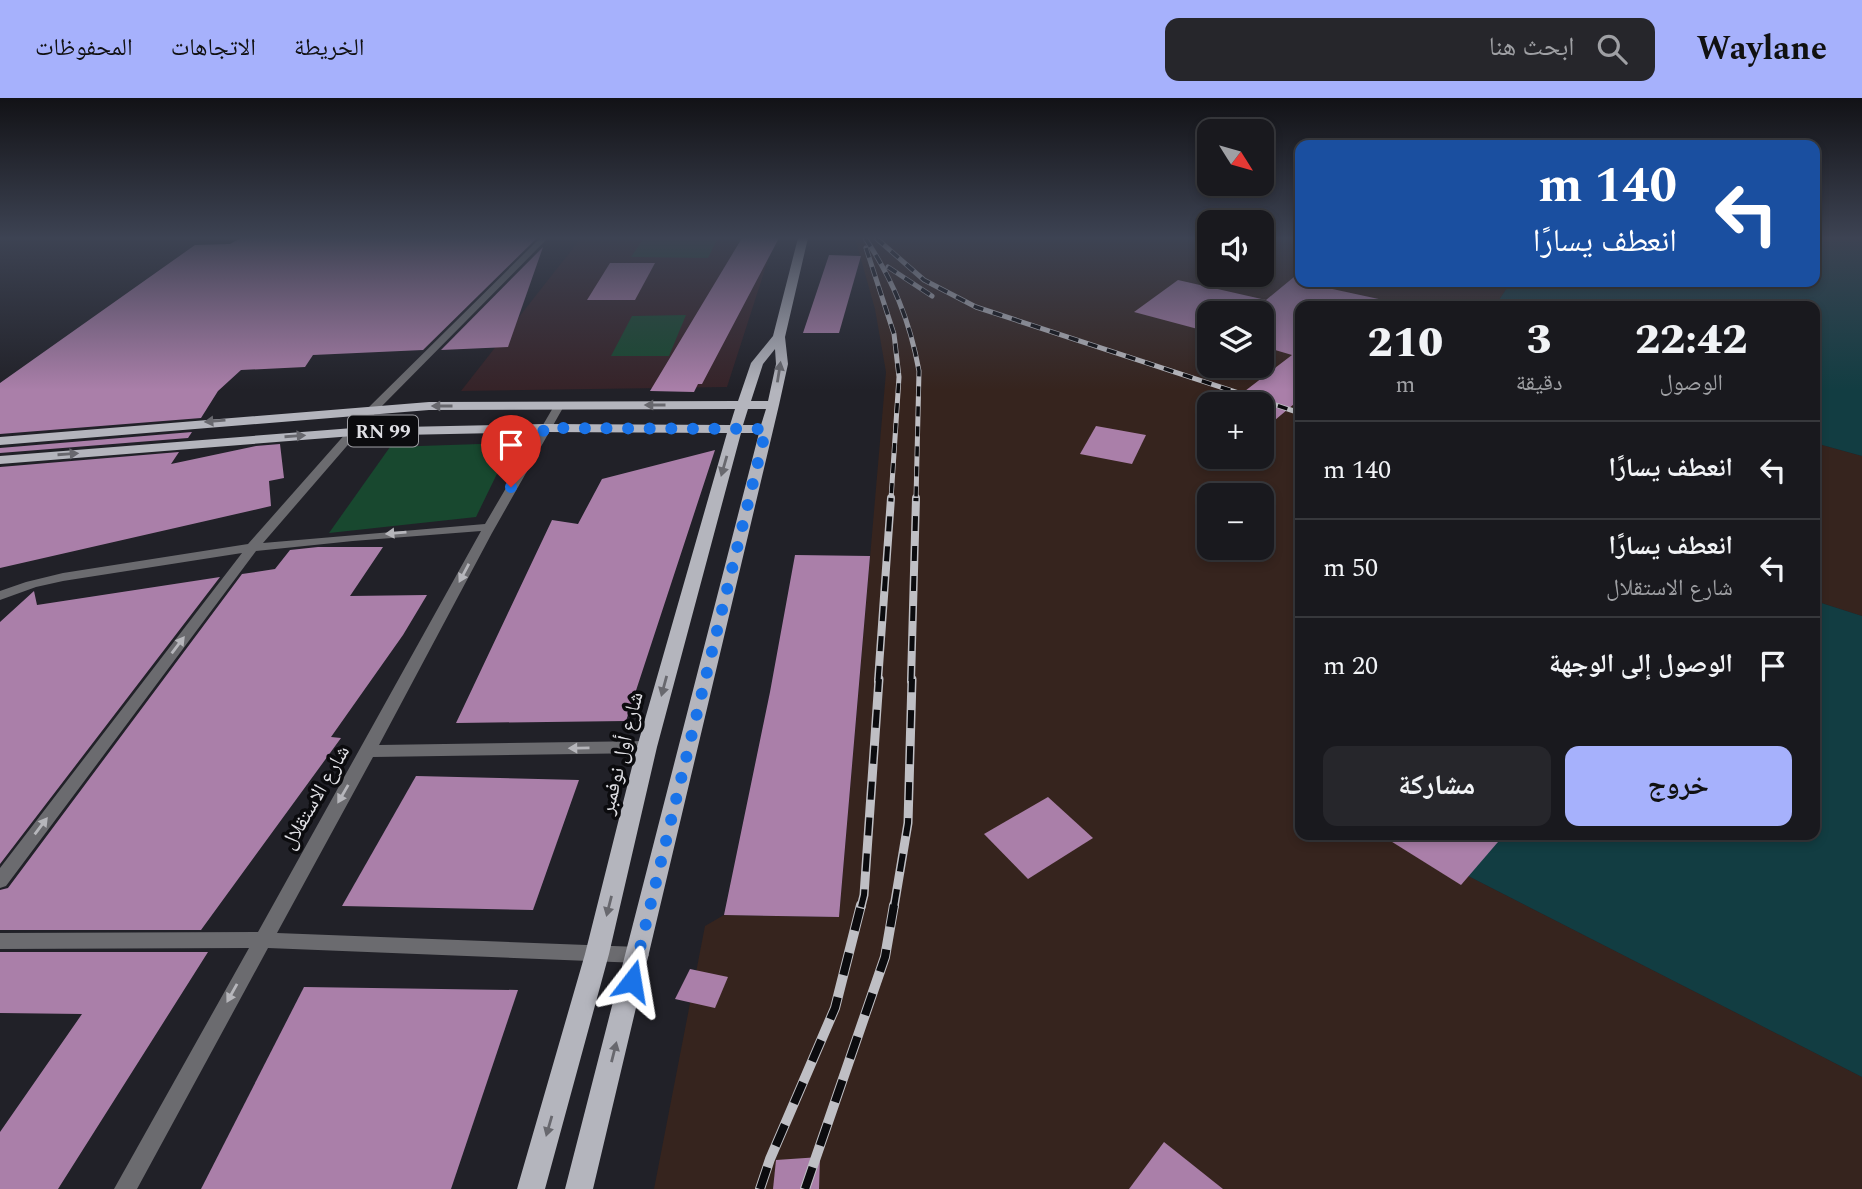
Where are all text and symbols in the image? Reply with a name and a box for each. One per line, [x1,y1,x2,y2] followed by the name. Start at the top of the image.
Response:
[1165,18,1655,81] search box
[1697,24,1827,74] text: Waylane
[1489,27,1575,67] text: ابحث هنا
[35,30,133,66] text: المحفوظات
[171,30,256,66] text: الاتجاهات
[294,30,365,66] text: الخريطة
[1593,30,1631,68] icon: search
[1197,119,1274,196] north arrow
[1197,119,1274,560] map controls
[1538,149,1677,224] text: 140 m
[1701,168,1792,259] icon: left
[1197,210,1274,287] button: sound
[1533,217,1677,266] text: انعطف يسارًا
[1197,301,1274,378] button: layers
[1526,309,1552,372] text: 3
[1635,309,1747,372] text: 22:42
[1368,312,1443,375] text: 210
[774,361,785,383] one-way arrow
[1516,366,1562,401] text: دقيقة
[1659,366,1723,401] text: الوصول
[1395,368,1415,403] text: m
[1197,392,1274,469] button: +
[644,399,666,411] one-way arrow
[430,400,452,412] one-way arrow
[481,415,541,487] pin
[203,416,225,427] one-way arrow
[348,416,418,446] road number: RN 99
[492,426,530,464] icon: arrive
[284,430,306,441] one-way arrow
[57,448,79,459] one-way arrow
[1609,448,1733,488] text: انعطف يسارًا
[1323,450,1391,490] text: 140 m
[1754,451,1792,489] icon: left
[718,455,729,477] one-way arrow
[1197,483,1274,560] button: −
[1609,526,1733,566] text: انعطف يسارًا
[384,528,406,539] one-way arrow
[1323,548,1378,588] text: 50 m
[1754,549,1792,587] icon: left
[458,563,470,583] one-way arrow
[1606,571,1733,606] text: شارع الاستقلال
[171,636,185,654] one-way arrow
[1549,644,1733,684] text: الوصول إلى الوجهة
[1323,646,1378,686] text: 20 m
[1754,647,1792,685] icon: arrive
[658,675,669,697] one-way arrow
[591,689,653,819] street label: شارع أول نوفمبر
[273,739,359,856] street label: شارع الاستقلال
[568,742,590,753] one-way arrow
[1323,746,1551,826] button: مشاركة
[1565,746,1792,826] button: خروج
[337,784,349,804] one-way arrow
[34,818,49,836] one-way arrow
[603,895,614,917] one-way arrow
[595,944,669,1018] position arrow
[226,983,238,1002] one-way arrow
[609,1040,620,1062] one-way arrow
[543,1115,553,1136] one-way arrow

